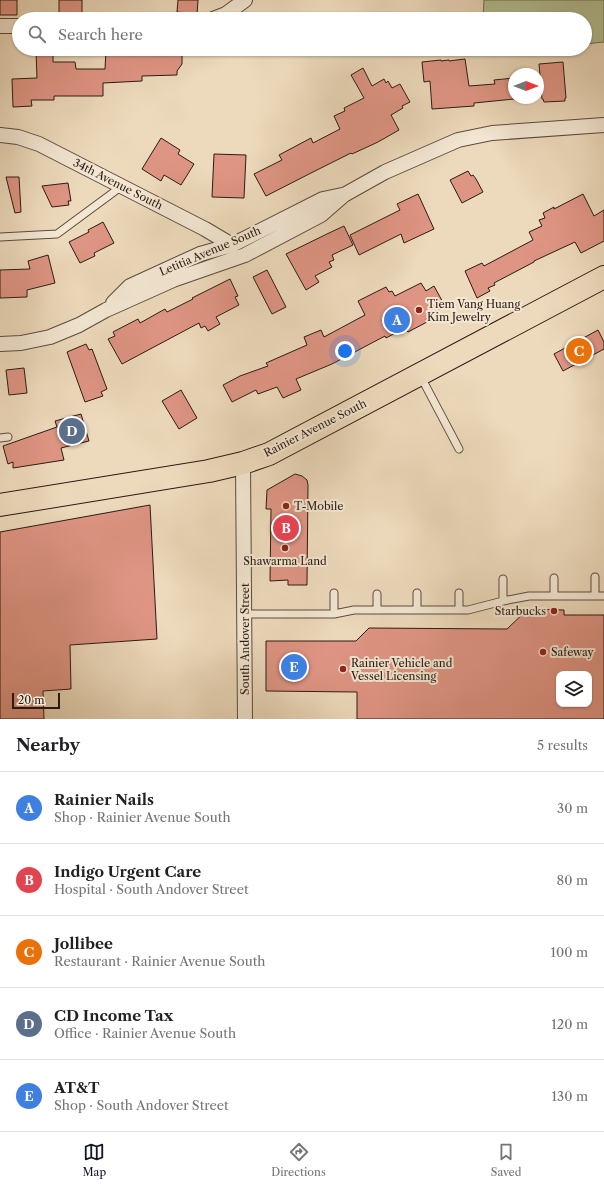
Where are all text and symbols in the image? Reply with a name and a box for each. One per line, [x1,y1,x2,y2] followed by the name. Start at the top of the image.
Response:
[12,12,592,56] search box
[26,23,48,45] icon: search
[58,25,143,44] text: Search here
[508,68,544,104] north arrow
[71,155,165,213] street label: 34th Avenue South
[157,223,263,279] street label: Letitia Avenue South
[427,297,520,324] place label: Tiem Vang Huang Kim Jewelry
[384,305,410,335] pin: A
[414,305,424,315] marker: Tiem Vang Huang Kim Jewelry
[566,336,592,366] pin: C
[335,341,355,361] your location
[261,396,369,460] street label: Rainier Avenue South
[59,416,85,446] pin: D
[294,499,343,513] place label: T-Mobile
[281,501,291,511] marker: T-Mobile
[273,513,299,543] pin: B
[280,543,290,553] marker: Shawarma Land
[243,554,327,568] place label: Shawarma Land
[238,583,252,695] street label: South Andover Street
[495,604,546,618] place label: Starbucks
[549,606,559,616] marker: Starbucks
[551,645,594,659] place label: Safeway
[538,647,548,657] marker: Safeway
[281,652,307,682] pin: E
[350,656,453,683] place label: Rainier Vehicle and Vessel Licensing
[338,664,348,674] marker: Rainier Vehicle and Vessel Licensing
[556,671,592,707] map controls
[556,671,592,707] button: layers
[12,691,60,710] scale bar
[18,693,44,707] text: 20 m
[16,735,80,755] text: Nearby
[537,737,588,753] text: 5 results
[54,790,154,809] text: Rainier Nails
[24,800,34,816] text: A
[557,800,588,816] text: 30 m
[54,809,231,825] text: Shop · Rainier Avenue South
[54,862,201,881] text: Indigo Urgent Care
[24,872,34,888] text: B
[556,872,588,888] text: 80 m
[54,881,249,897] text: Hospital · South Andover Street
[54,934,113,953] text: Jollibee
[24,944,34,960] text: C
[550,944,588,960] text: 100 m
[54,953,265,969] text: Restaurant · Rainier Avenue South
[54,1006,173,1025] text: CD Income Tax
[23,1016,35,1032] text: D
[551,1016,588,1032] text: 120 m
[54,1025,236,1041] text: Office · Rainier Avenue South
[54,1078,100,1097] text: AT&T
[24,1088,34,1104] text: E
[552,1088,588,1104] text: 130 m
[54,1097,229,1113] text: Shop · South Andover Street
[83,1141,106,1179] tab: Map
[271,1141,326,1179] tab: Directions
[491,1141,521,1179] tab: Saved

